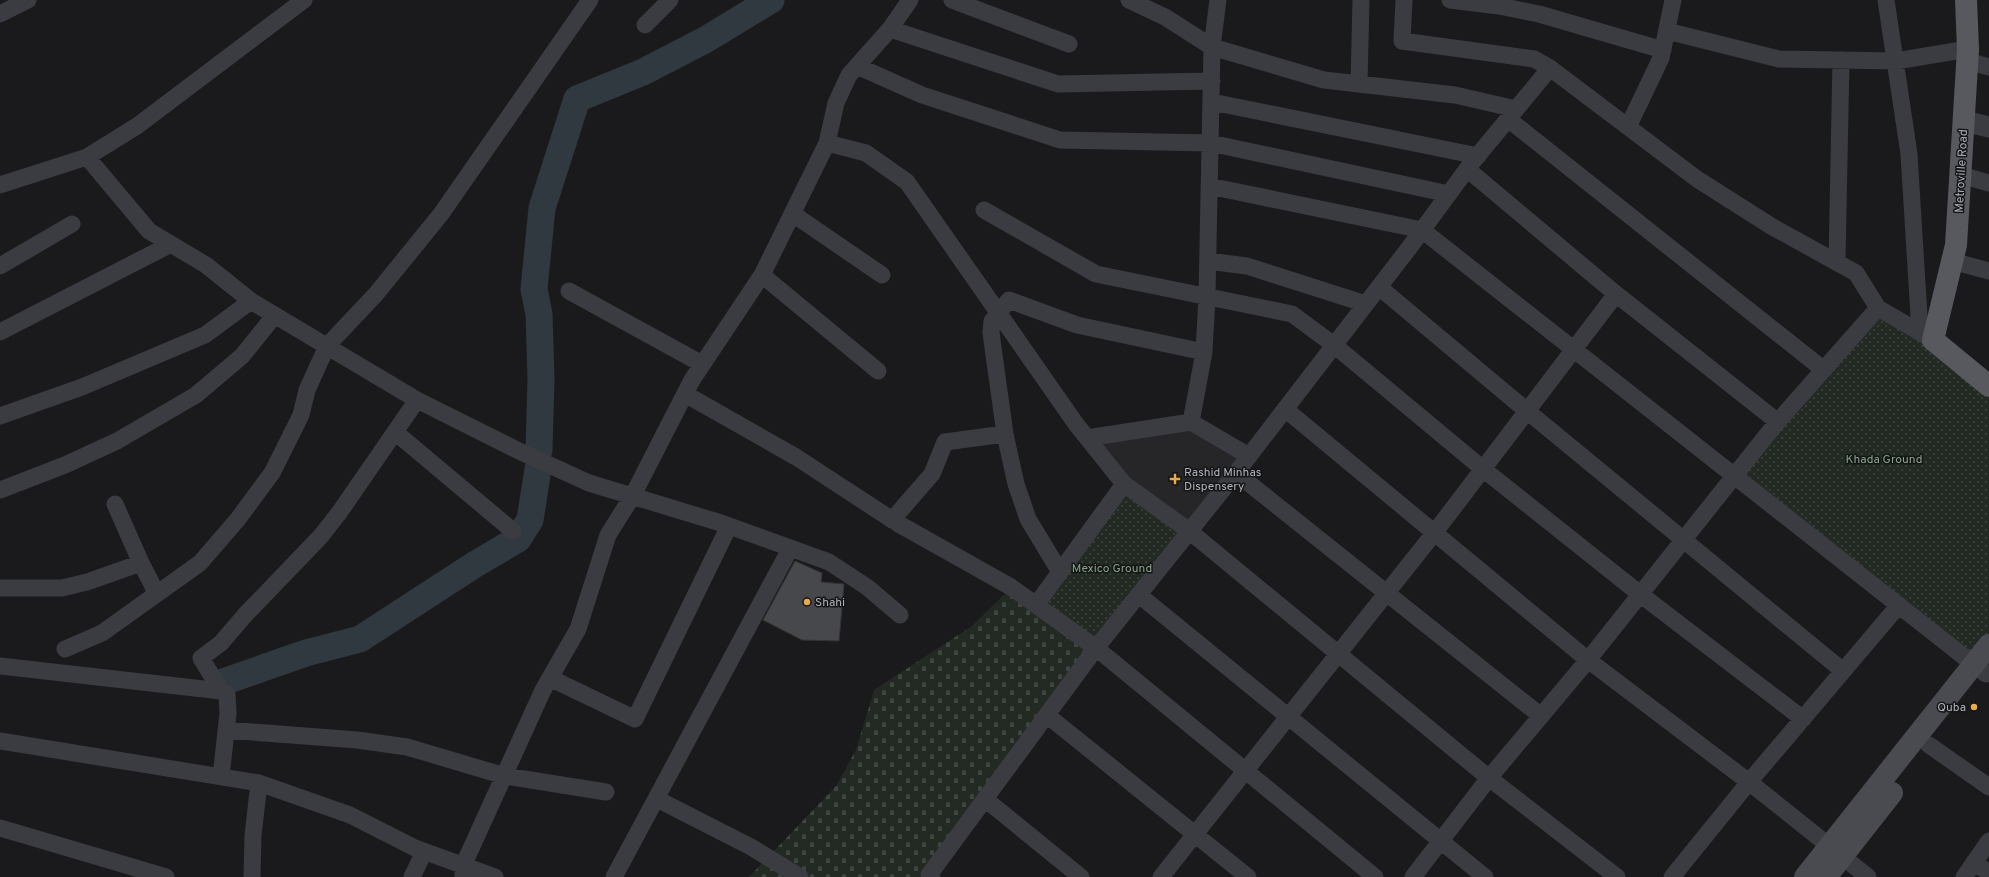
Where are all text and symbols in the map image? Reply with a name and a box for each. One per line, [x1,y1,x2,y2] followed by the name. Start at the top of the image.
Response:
[1952,129,1972,213] street label: Metroville Road
[1846,452,1922,468] park label: Khada Ground
[1184,465,1261,495] place label: Rashid Minhas Dispensery
[1169,473,1181,485] marker: Rashid Minhas Dispensery
[1072,561,1152,577] park label: Mexico Ground
[815,595,845,611] place label: Shahi
[802,597,812,607] marker: Shahi
[1937,700,1966,716] place label: Quba
[1969,702,1979,712] marker: Quba

